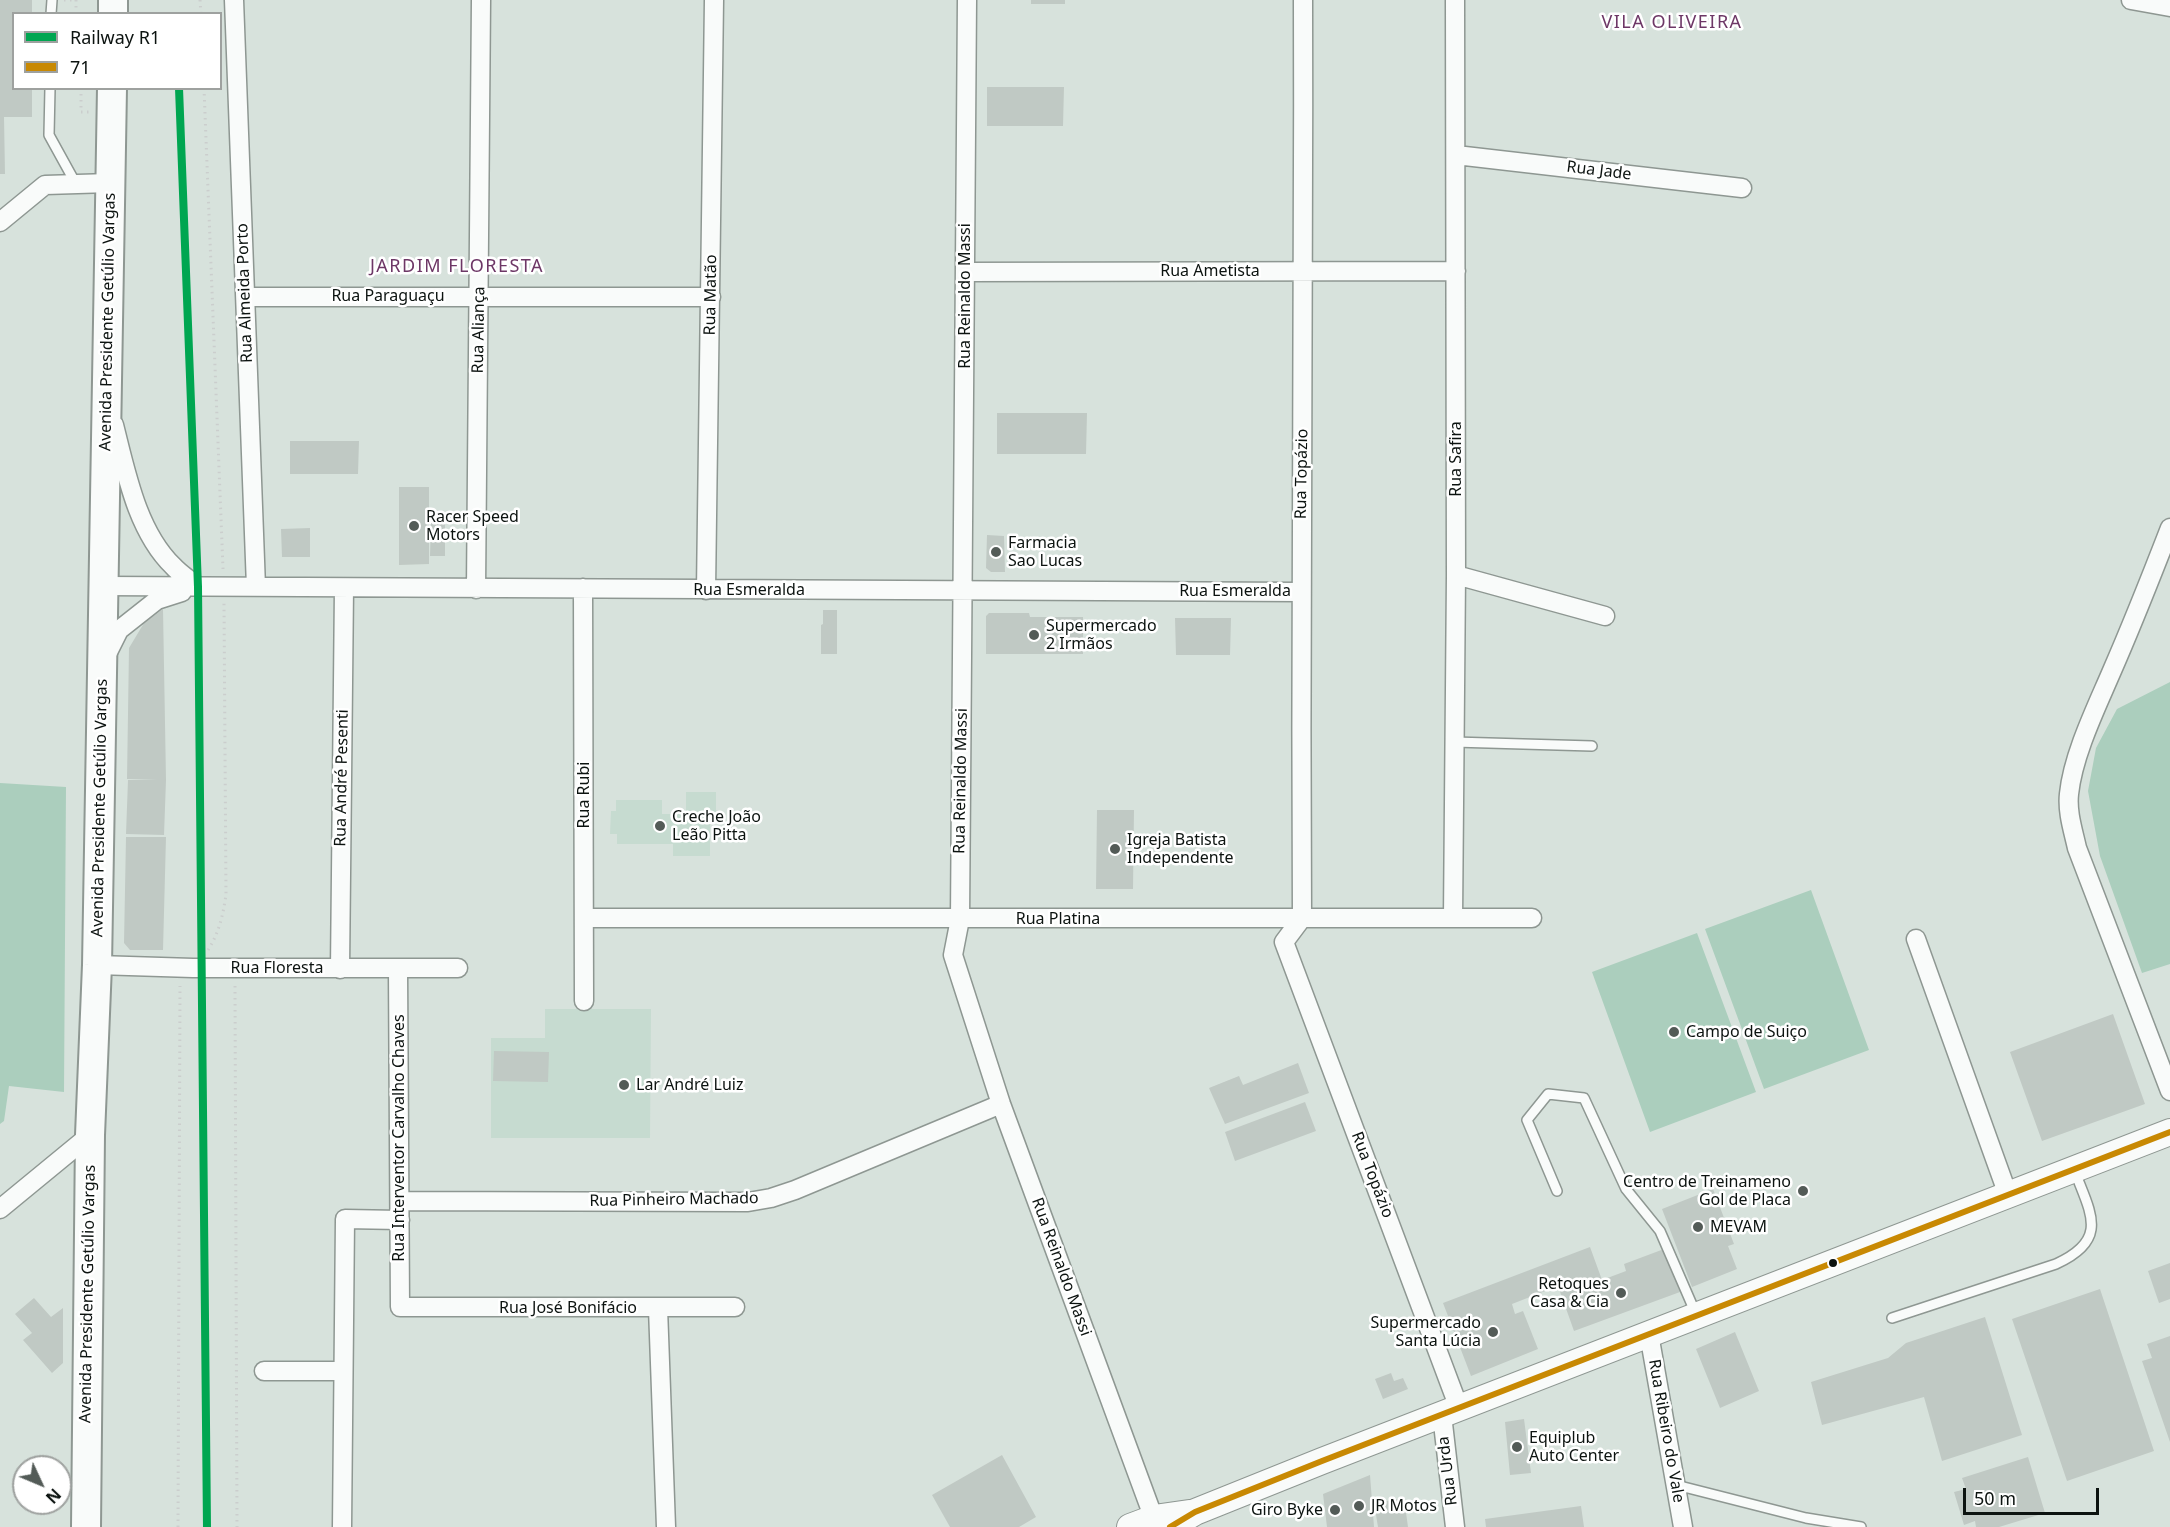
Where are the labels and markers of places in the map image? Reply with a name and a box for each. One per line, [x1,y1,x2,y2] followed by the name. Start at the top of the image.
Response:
[426,507,519,545] place label: Racer Speed Motors
[407,519,421,533] marker: Racer Speed Motors
[1008,533,1082,571] place label: Farmacia Sao Lucas
[989,545,1003,559] marker: Farmacia Sao Lucas
[1046,616,1157,654] place label: Supermercado 2 Irmãos
[1027,628,1041,642] marker: Supermercado 2 Irmãos
[672,807,761,845] place label: Creche João Leão Pitta
[653,819,667,833] marker: Creche João Leão Pitta
[1127,830,1233,868] place label: Igreja Batista Independente
[1108,842,1122,856] marker: Igreja Batista Independente
[1686,1022,1807,1042] place label: Campo de Suiço
[1667,1025,1681,1039] marker: Campo de Suiço
[636,1075,743,1095] place label: Lar André Luiz
[617,1078,631,1092] marker: Lar André Luiz
[1623,1172,1791,1210] place label: Centro de Treinameno Gol de Placa
[1796,1184,1810,1198] marker: Centro de Treinameno Gol de Placa
[1710,1217,1767,1237] place label: MEVAM
[1691,1220,1705,1234] marker: MEVAM
[1827,1257,1839,1269] unlabelled marker
[1530,1274,1609,1312] place label: Retoques Casa & Cia
[1614,1286,1628,1300] marker: Retoques Casa & Cia
[1370,1313,1481,1351] place label: Supermercado Santa Lúcia
[1486,1325,1500,1339] marker: Supermercado Santa Lúcia
[1529,1428,1619,1466] place label: Equiplub Auto Center
[1510,1440,1524,1454] marker: Equiplub Auto Center
[1371,1496,1437,1516] place label: JR Motos
[1352,1499,1366,1513] marker: JR Motos
[1251,1500,1323,1520] place label: Giro Byke
[1328,1503,1342,1517] marker: Giro Byke

